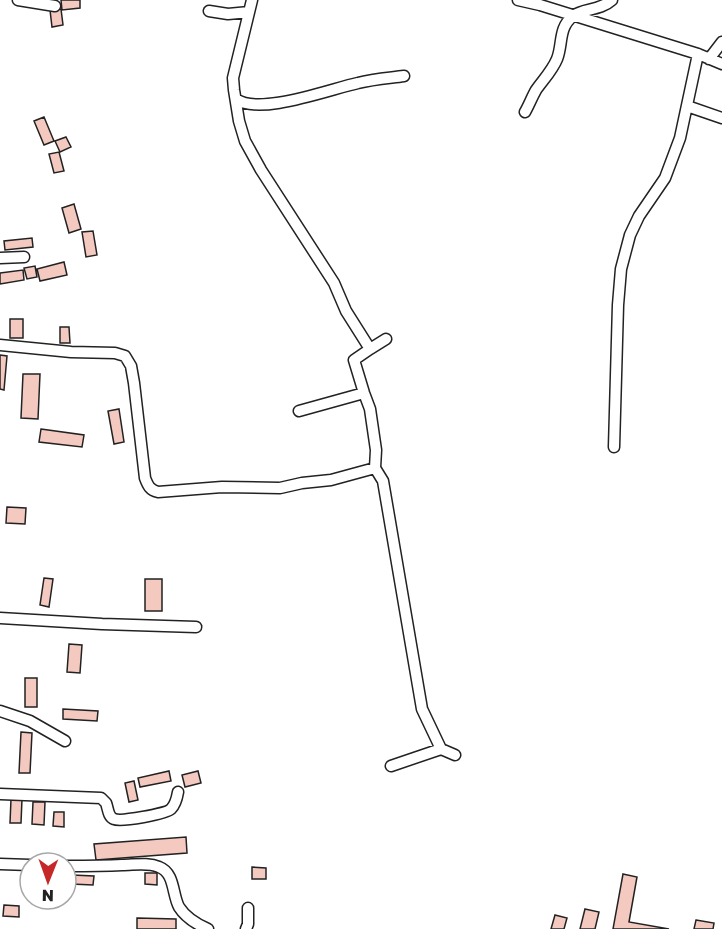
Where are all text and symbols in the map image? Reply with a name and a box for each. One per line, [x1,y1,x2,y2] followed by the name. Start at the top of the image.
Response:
[18,851,78,911] north arrow
[41,886,54,906] text: N

